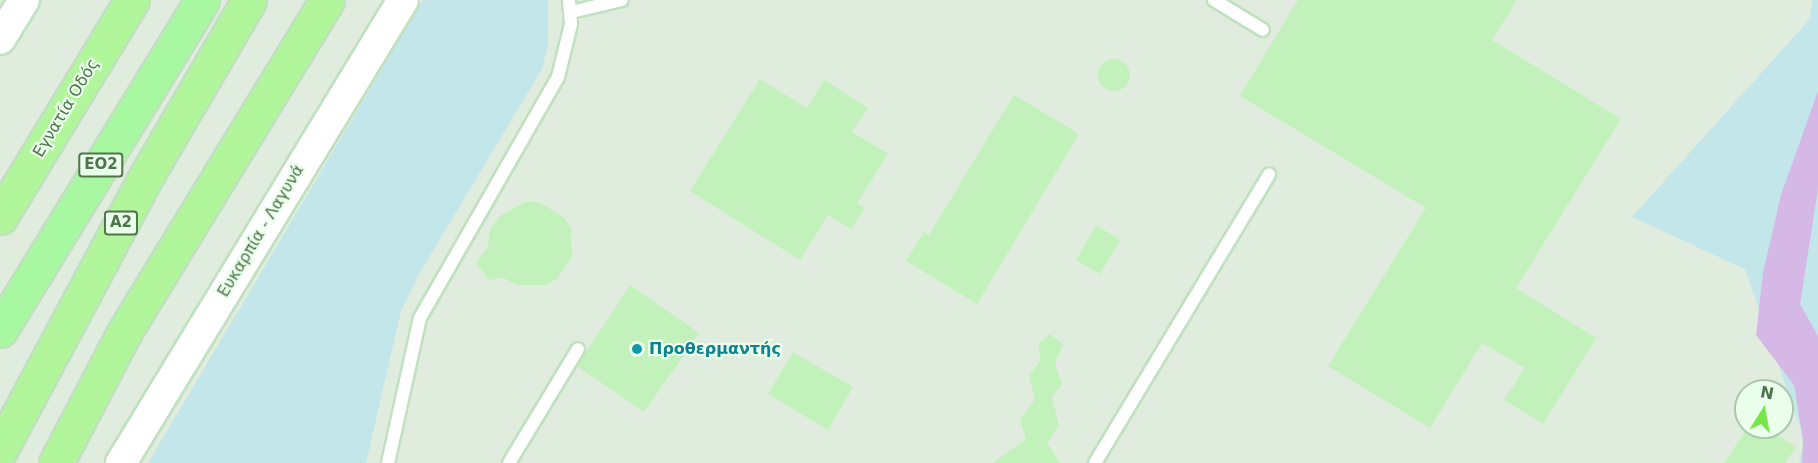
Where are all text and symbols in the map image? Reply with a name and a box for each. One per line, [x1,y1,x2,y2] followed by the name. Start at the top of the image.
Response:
[29,55,103,161] street label: Εγνατία Οδός
[77,153,125,177] road number: ΕΟ2
[214,161,308,301] street label: Ευκαρπία - Λαγυνά
[103,211,139,235] road number: Α2
[649,339,781,359] place label: Προθερμαντής
[630,342,644,356] marker: Προθερμαντής
[1734,379,1794,439] north arrow
[1759,382,1776,403] text: N

